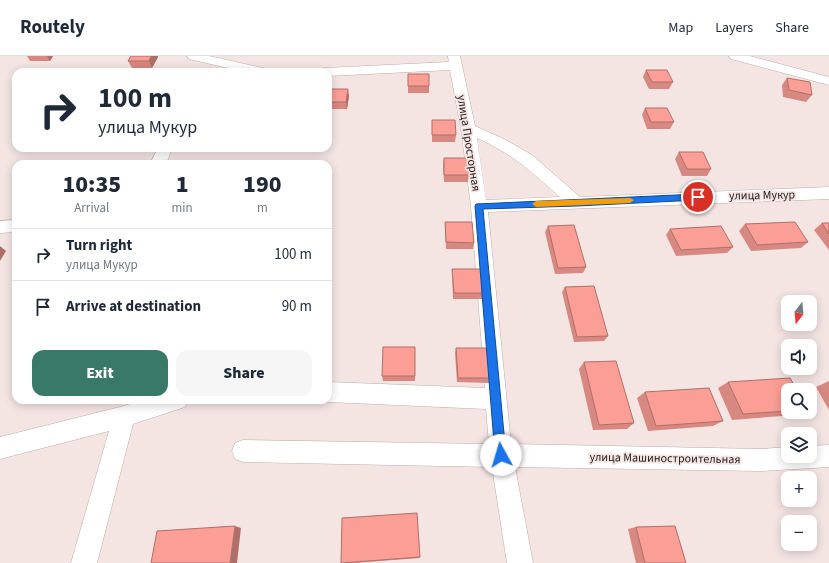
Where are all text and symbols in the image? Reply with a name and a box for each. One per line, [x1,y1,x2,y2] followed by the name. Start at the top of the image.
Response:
[20,14,85,41] text: Routely
[668,18,693,38] text: Map
[715,18,753,38] text: Layers
[775,18,809,38] text: Share
[98,78,172,118] text: 100 m
[32,84,84,136] icon: right
[452,94,485,193] street label: улица Просторная
[98,115,197,140] text: улица Мукур
[62,167,121,202] text: 10:35
[176,167,189,202] text: 1
[243,167,282,202] text: 190
[681,180,715,214] pin
[687,186,709,208] icon: arrive
[729,186,796,205] street label: улица Мукур
[74,199,109,217] text: Arrival
[172,199,193,217] text: min
[257,199,268,217] text: m
[66,235,132,256] text: Turn right
[32,244,54,266] icon: right
[274,244,312,265] text: 100 m
[66,256,138,274] text: улица Мукур
[781,295,817,331] north arrow
[781,295,817,551] map controls
[32,296,54,318] icon: arrive
[66,296,201,317] text: Arrive at destination
[282,296,312,317] text: 90 m
[781,339,817,375] button: sound
[32,350,168,396] button: Exit
[176,350,312,396] button: Share
[781,383,817,419] button: search
[781,427,817,463] button: layers
[480,434,522,476] position arrow
[589,449,741,468] street label: улица Машиностроительная
[781,471,817,507] button: +
[781,515,817,551] button: −

